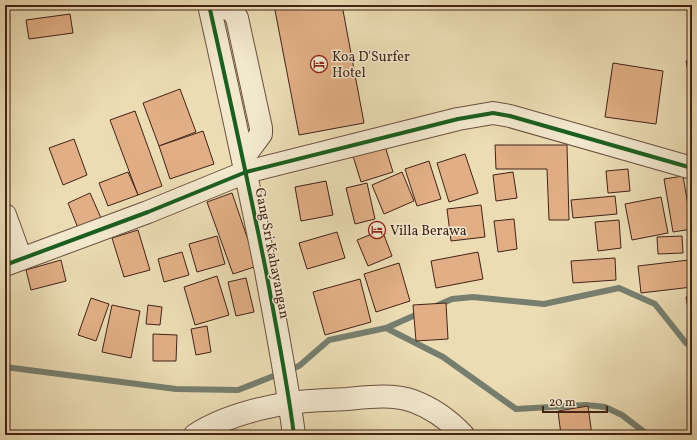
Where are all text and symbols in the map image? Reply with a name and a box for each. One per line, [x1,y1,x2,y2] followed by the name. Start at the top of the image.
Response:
[332,48,410,83] place label: Koa D'Surfer Hotel
[309,54,329,74] hotel icon: Koa D'Surfer Hotel
[250,186,294,320] street label: Gang Sri Kahayangan
[367,220,387,240] hotel icon: Villa Berawa
[390,222,467,241] place label: Villa Berawa
[543,388,607,414] scale bar
[549,395,576,411] text: 20 m

